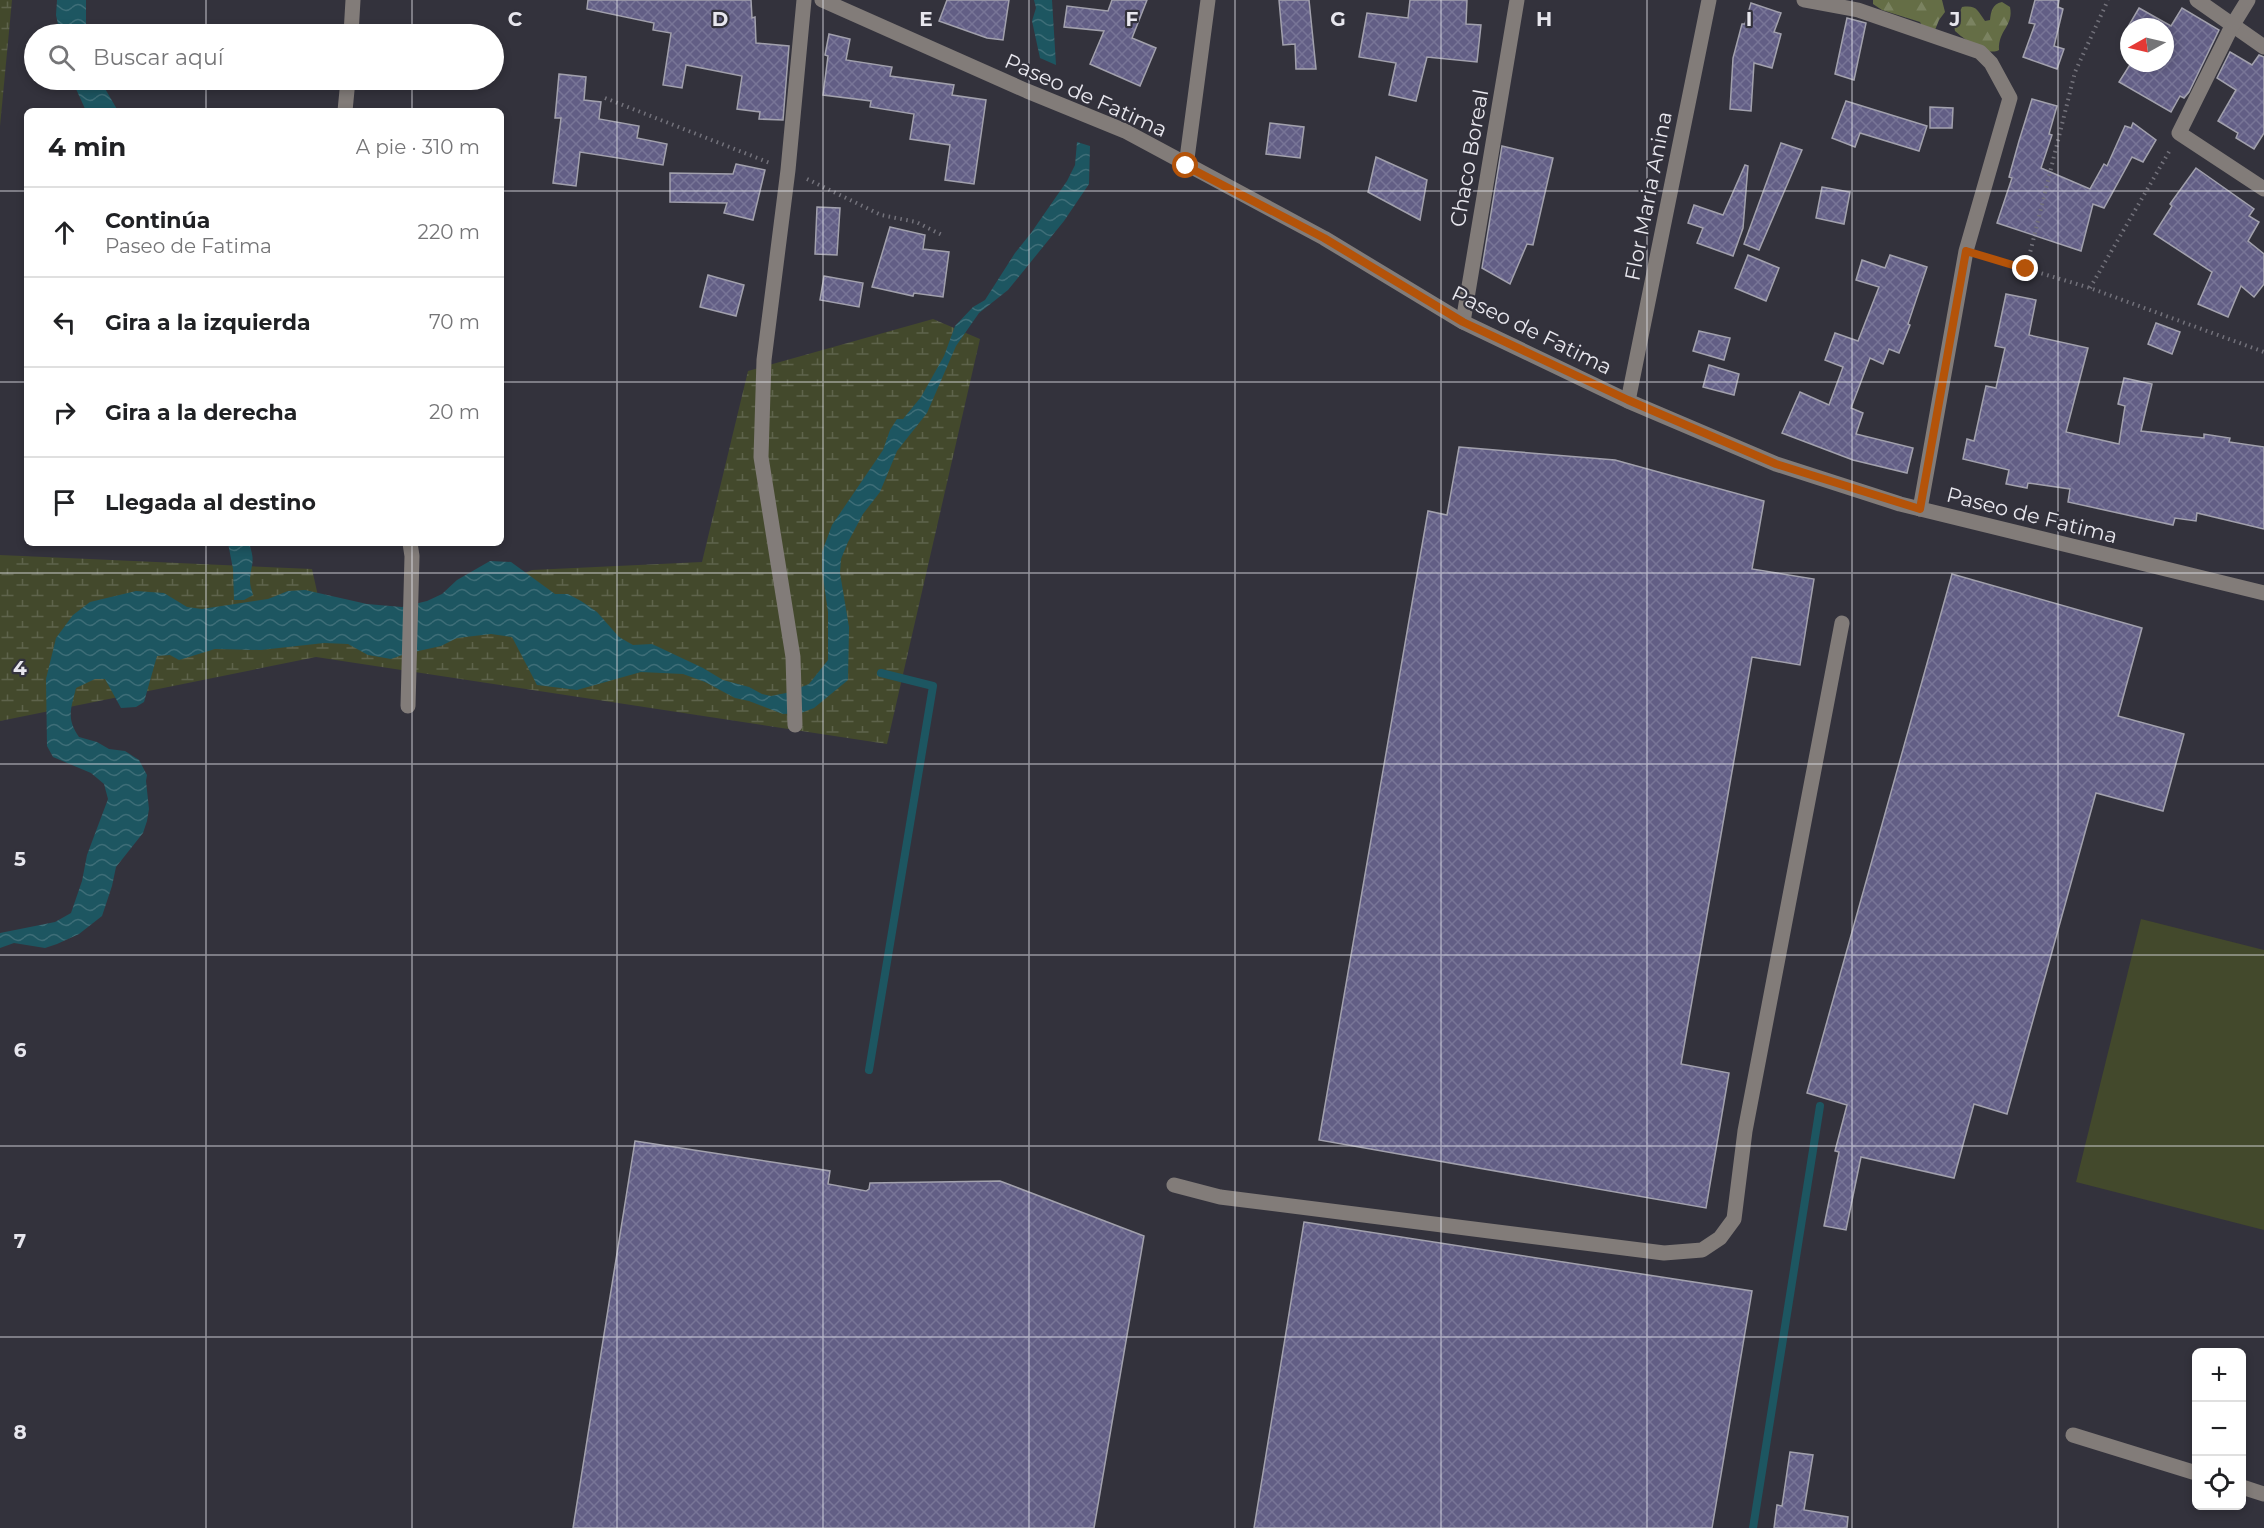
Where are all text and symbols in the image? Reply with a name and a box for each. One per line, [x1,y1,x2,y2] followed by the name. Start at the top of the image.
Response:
[508,7,523,31] text: C
[712,7,728,31] text: D
[919,7,933,31] text: E
[1126,7,1139,31] text: F
[1330,7,1346,31] text: G
[1536,7,1552,31] text: H
[1746,7,1752,31] text: I
[1949,7,1960,31] text: J
[2120,18,2174,72] north arrow
[24,24,504,90] search box
[45,41,78,74] icon: search
[93,44,224,71] text: Buscar aquí
[1001,48,1171,142] street label: Paseo de Fatima
[1445,87,1493,229] street label: Chaco Boreal
[1619,109,1677,283] street label: Flor Maria Anina
[48,131,126,163] text: 4 min
[356,135,480,159] text: A pie · 310 m
[1172,152,1198,178] route start
[105,207,210,234] text: Continúa
[48,216,81,249] icon: ahead
[418,220,480,244] text: 220 m
[105,234,272,258] text: Paseo de Fatima
[2012,255,2038,281] route end
[1448,280,1616,380] street label: Paseo de Fatima
[48,306,81,339] icon: left
[105,309,311,336] text: Gira a la izquierda
[429,310,480,334] text: 70 m
[48,396,81,429] icon: right
[105,399,297,426] text: Gira a la derecha
[429,400,480,424] text: 20 m
[1944,482,2120,548] street label: Paseo de Fatima
[48,486,81,519] icon: arrive
[105,489,316,516] text: Llegada al destino
[13,656,27,680] text: 4
[14,847,26,871] text: 5
[14,1038,27,1062] text: 6
[14,1229,26,1253] text: 7
[2192,1348,2246,1510] map controls
[2192,1348,2246,1402] button: +
[2192,1402,2246,1456] button: −
[13,1420,27,1444] text: 8
[2192,1456,2246,1510] button: locate

